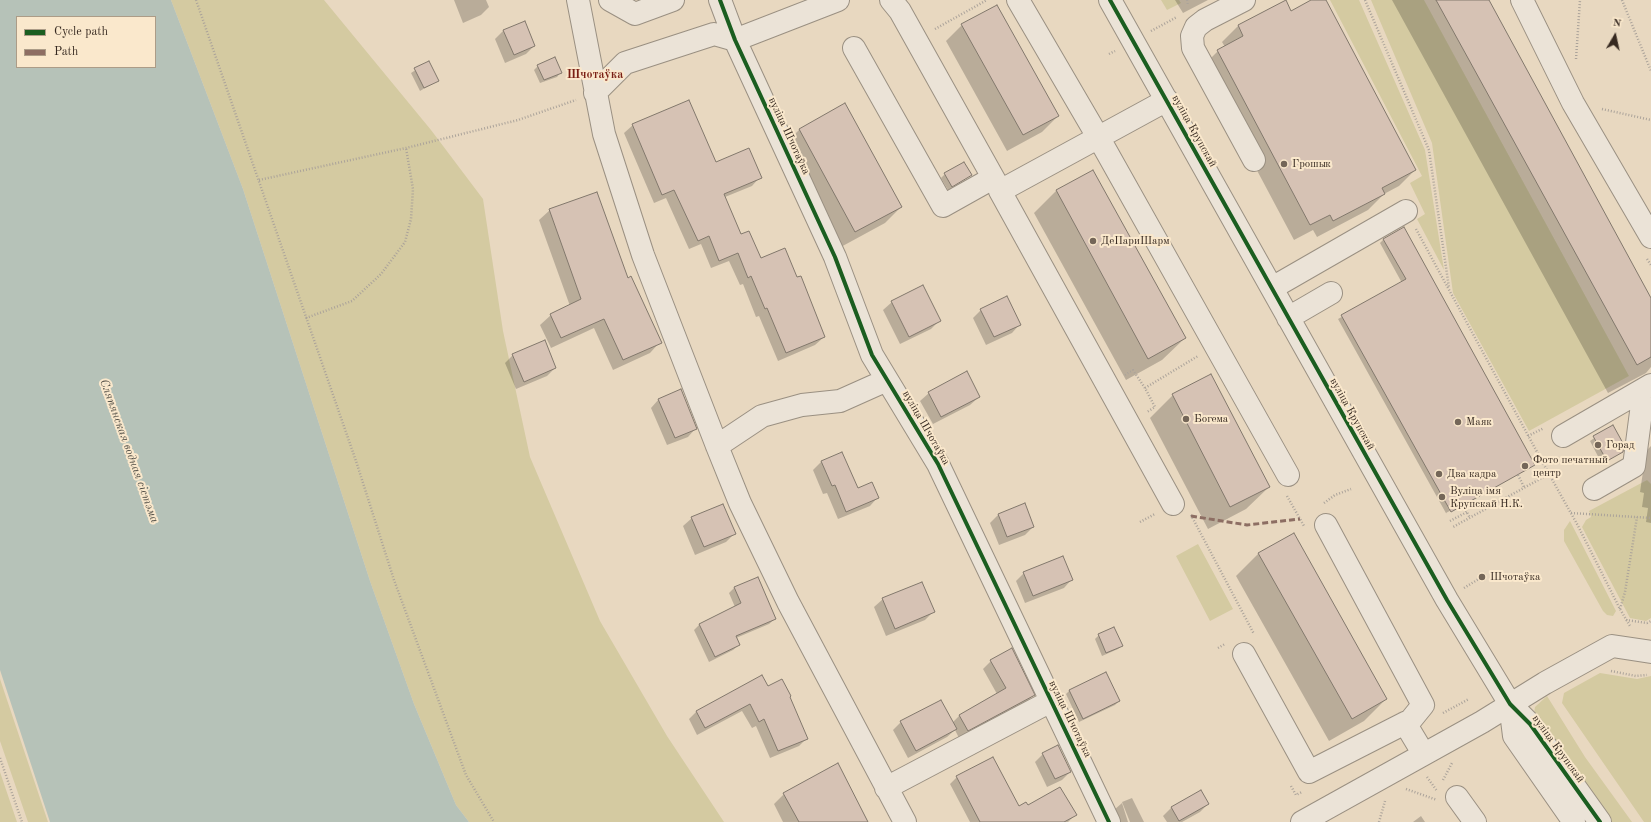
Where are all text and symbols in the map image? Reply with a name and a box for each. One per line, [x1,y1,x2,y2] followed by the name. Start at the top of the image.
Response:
[16,16,156,68] legend
[1595,16,1635,56] north arrow
[1612,18,1622,30] text: N
[54,26,108,38] text: Cycle path
[54,46,78,58] text: Path
[567,68,623,82] district label: Шчотаўка
[1169,93,1219,169] street label: вуліца Крупскай
[765,95,813,177] street label: вуліца Шчотаўка
[1292,157,1331,171] place label: Грошык
[1279,159,1289,169] marker: Грошык
[1101,234,1170,248] place label: ДеПариШарм
[1088,236,1098,246] marker: ДеПариШарм
[1327,376,1377,452] street label: вуліца Крупскай
[96,377,162,525] water label: Сляпянская водная сістэма
[899,388,953,468] street label: вуліца Шчотаўка
[1194,412,1228,426] place label: Богема
[1181,414,1191,424] marker: Богема
[1466,415,1492,429] place label: Маяк
[1453,417,1463,427] marker: Маяк
[1606,438,1634,452] place label: Горад
[1593,440,1603,450] marker: Горад
[1533,453,1608,479] place label: Фото печатный центр
[1520,461,1530,471] marker: Фото печатный центр
[1447,467,1496,481] place label: Два кадра
[1434,469,1444,479] marker: Два кадра
[1450,484,1523,510] place label: Вуліца імя Крупскай Н.К.
[1437,492,1447,502] marker: Вуліца імя Крупскай Н.К.
[1490,570,1540,584] place label: Шчотаўка
[1477,572,1487,582] marker: Шчотаўка
[1046,678,1094,760] street label: вуліца Шчотаўка
[1529,713,1587,785] street label: вуліца Крупскай

